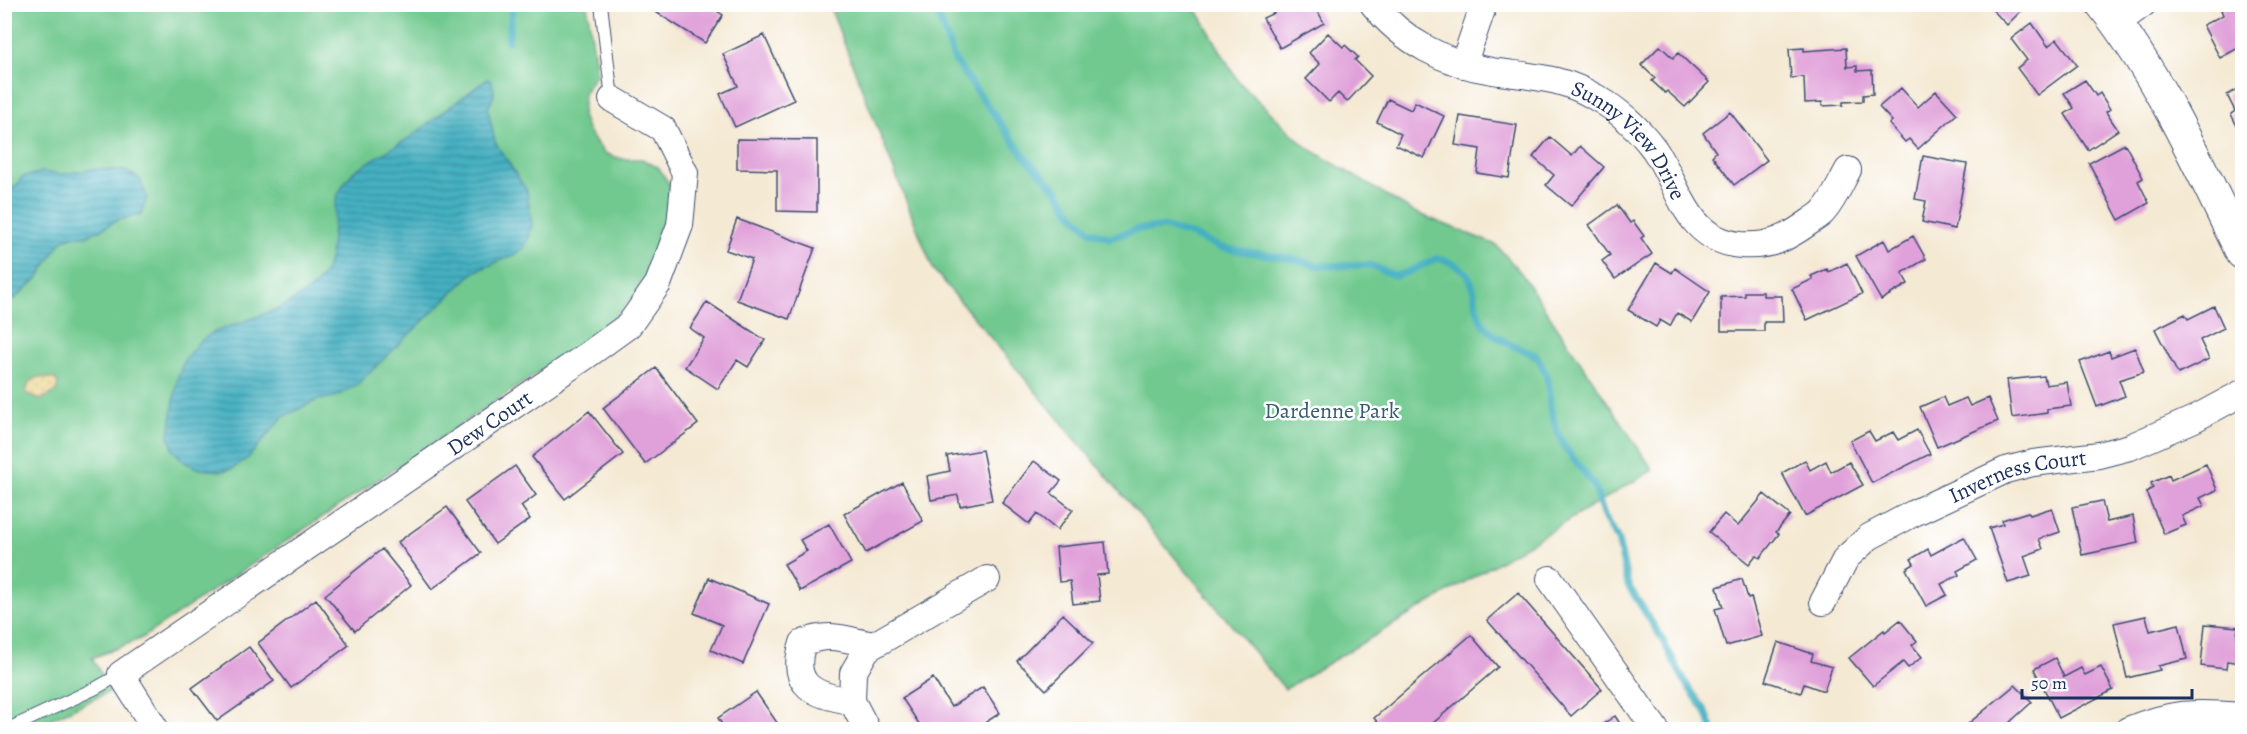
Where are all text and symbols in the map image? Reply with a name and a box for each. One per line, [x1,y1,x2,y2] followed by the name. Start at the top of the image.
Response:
[1567,73,1693,205] street label: Sunny View Drive
[441,383,538,463] street label: Dew Court
[1264,396,1400,426] park label: Dardenne Park
[1944,443,2088,511] street label: Inverness Court
[2022,662,2192,700] scale bar
[2031,671,2067,695] text: 50 m

